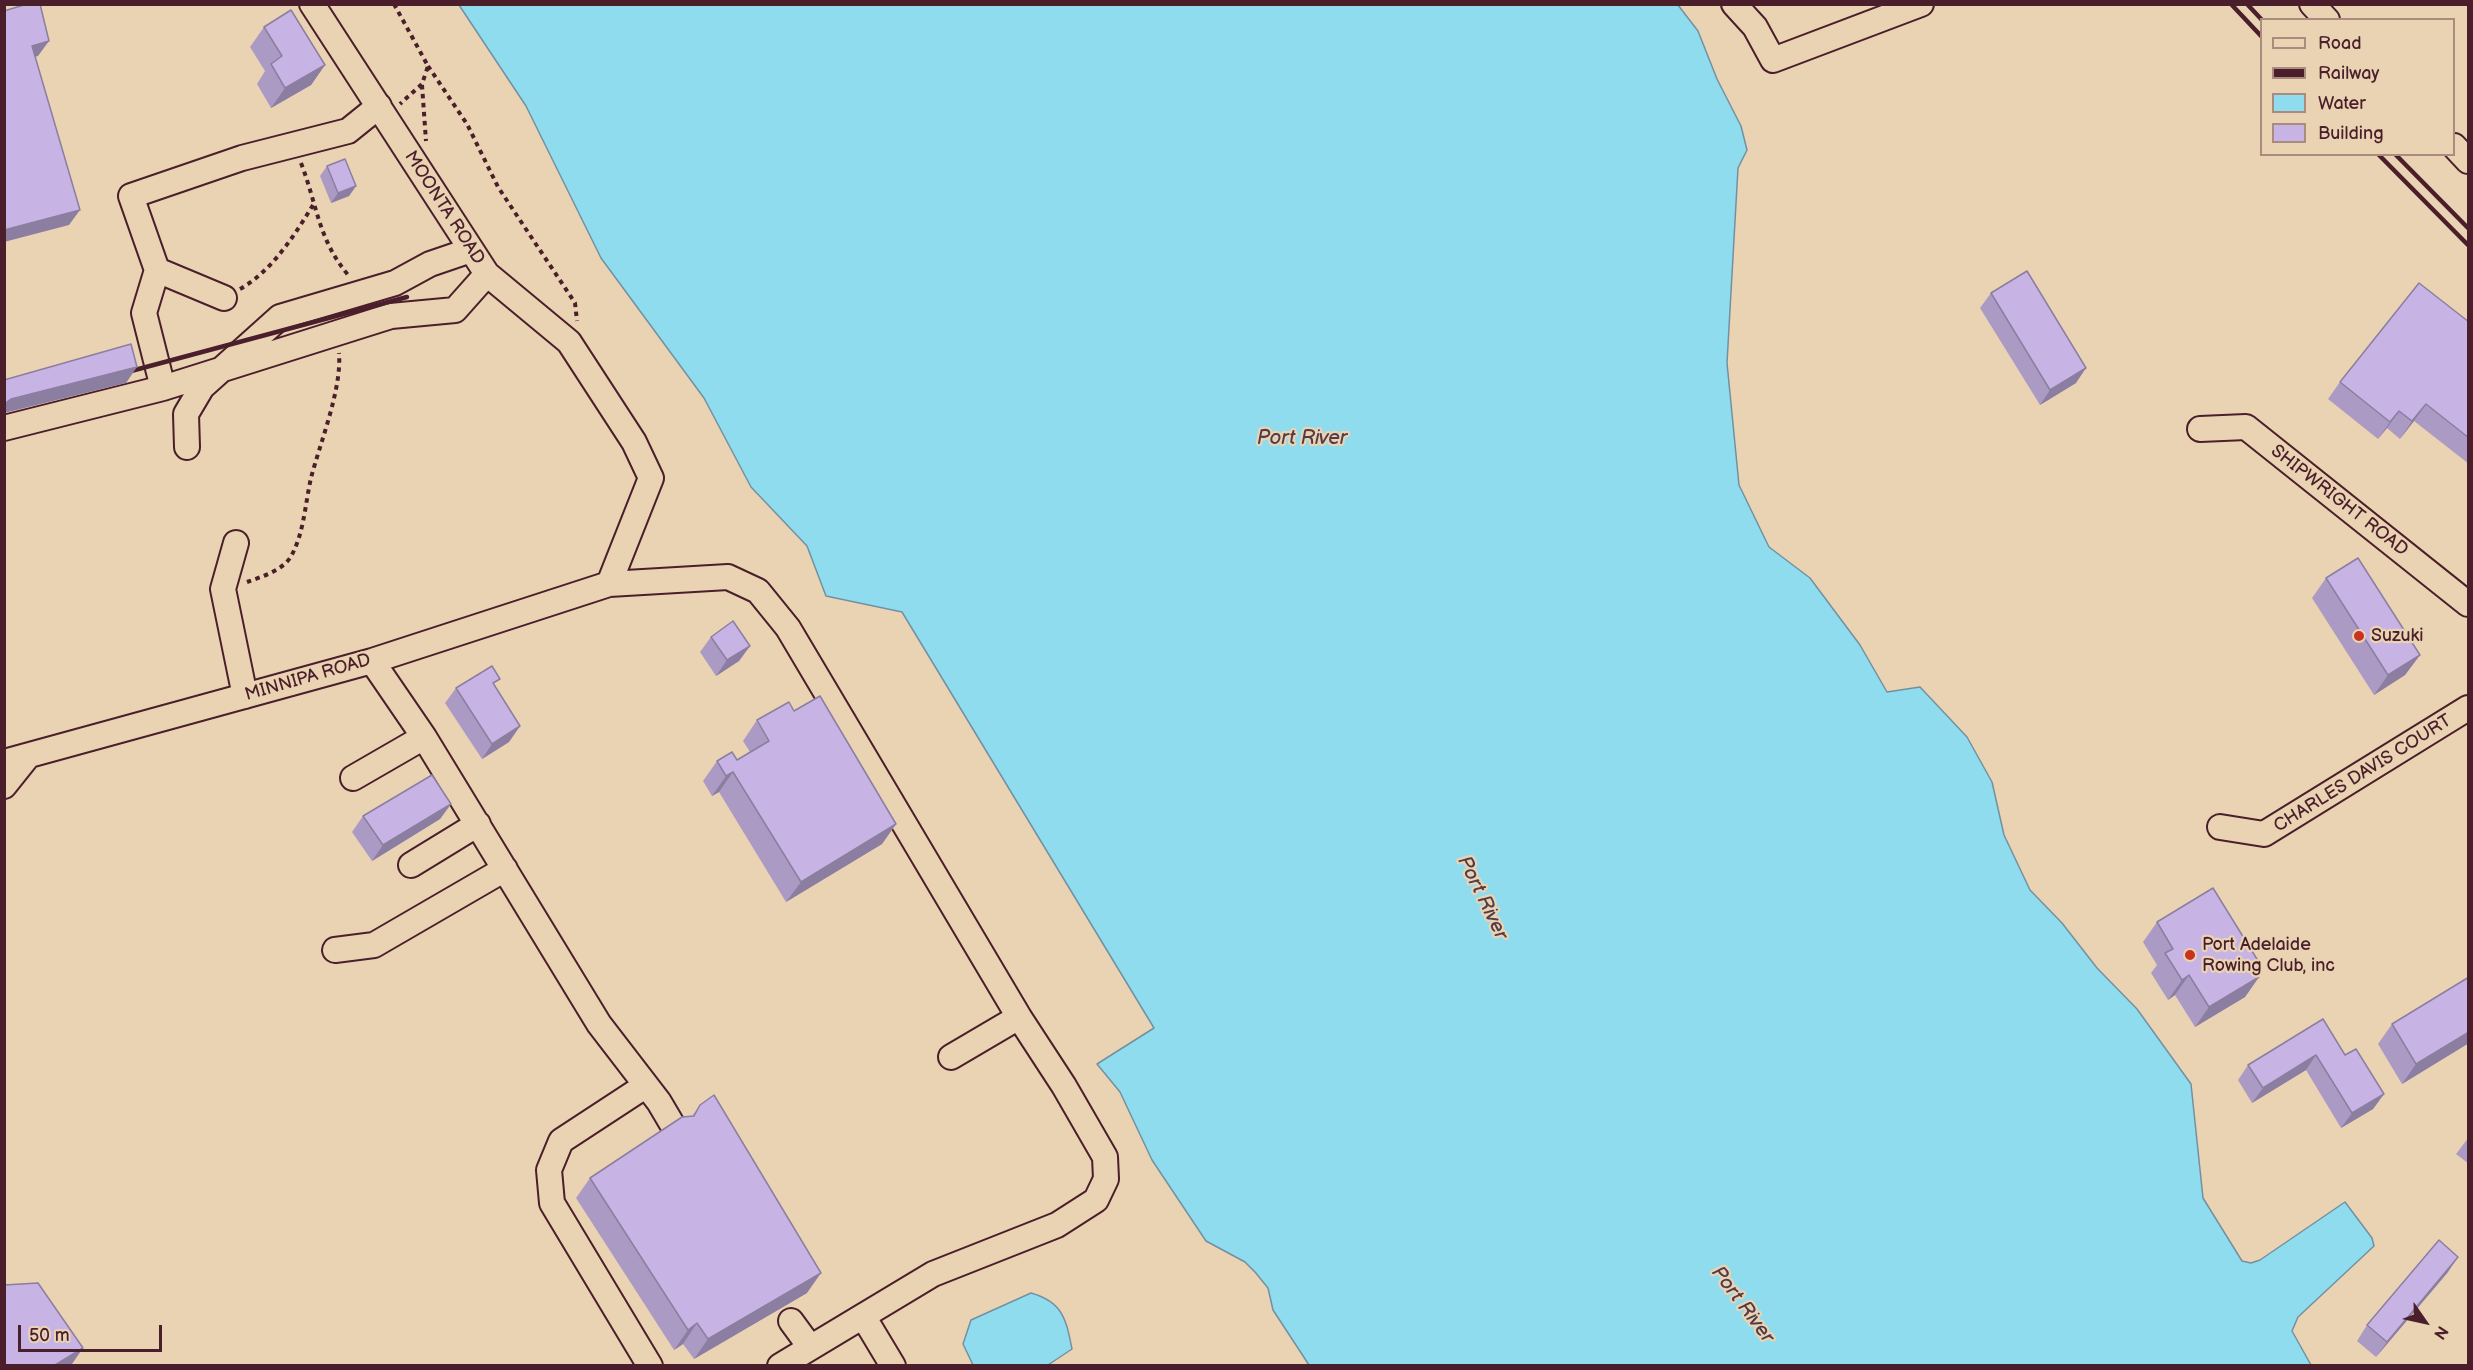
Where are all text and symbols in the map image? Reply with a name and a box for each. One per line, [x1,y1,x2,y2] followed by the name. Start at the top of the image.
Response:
[2260,18,2455,156] legend
[2318,33,2362,54] text: Road
[2318,63,2380,84] text: Railway
[2318,93,2366,114] text: Water
[2318,123,2384,144] text: Building
[399,147,489,269] street label: MOONTA ROAD
[1257,427,1347,451] water label: Port River
[2266,441,2412,561] street label: SHIPWRIGHT ROAD
[2371,625,2424,647] place label: Suzuki
[2352,629,2366,643] marker: Suzuki
[243,650,373,706] street label: MINNIPA ROAD
[2270,710,2456,838] street label: CHARLES DAVIS COURT
[1451,852,1513,944] water label: Port River
[2202,934,2335,976] place label: Port Adelaide Rowing Club, inc
[2183,948,2197,962] marker: Port Adelaide Rowing Club, inc
[1705,1262,1779,1348] water label: Port River
[2395,1292,2455,1352] north arrow
[21,1313,165,1351] scale bar
[2429,1322,2452,1343] text: N
[29,1325,70,1346] text: 50 m

